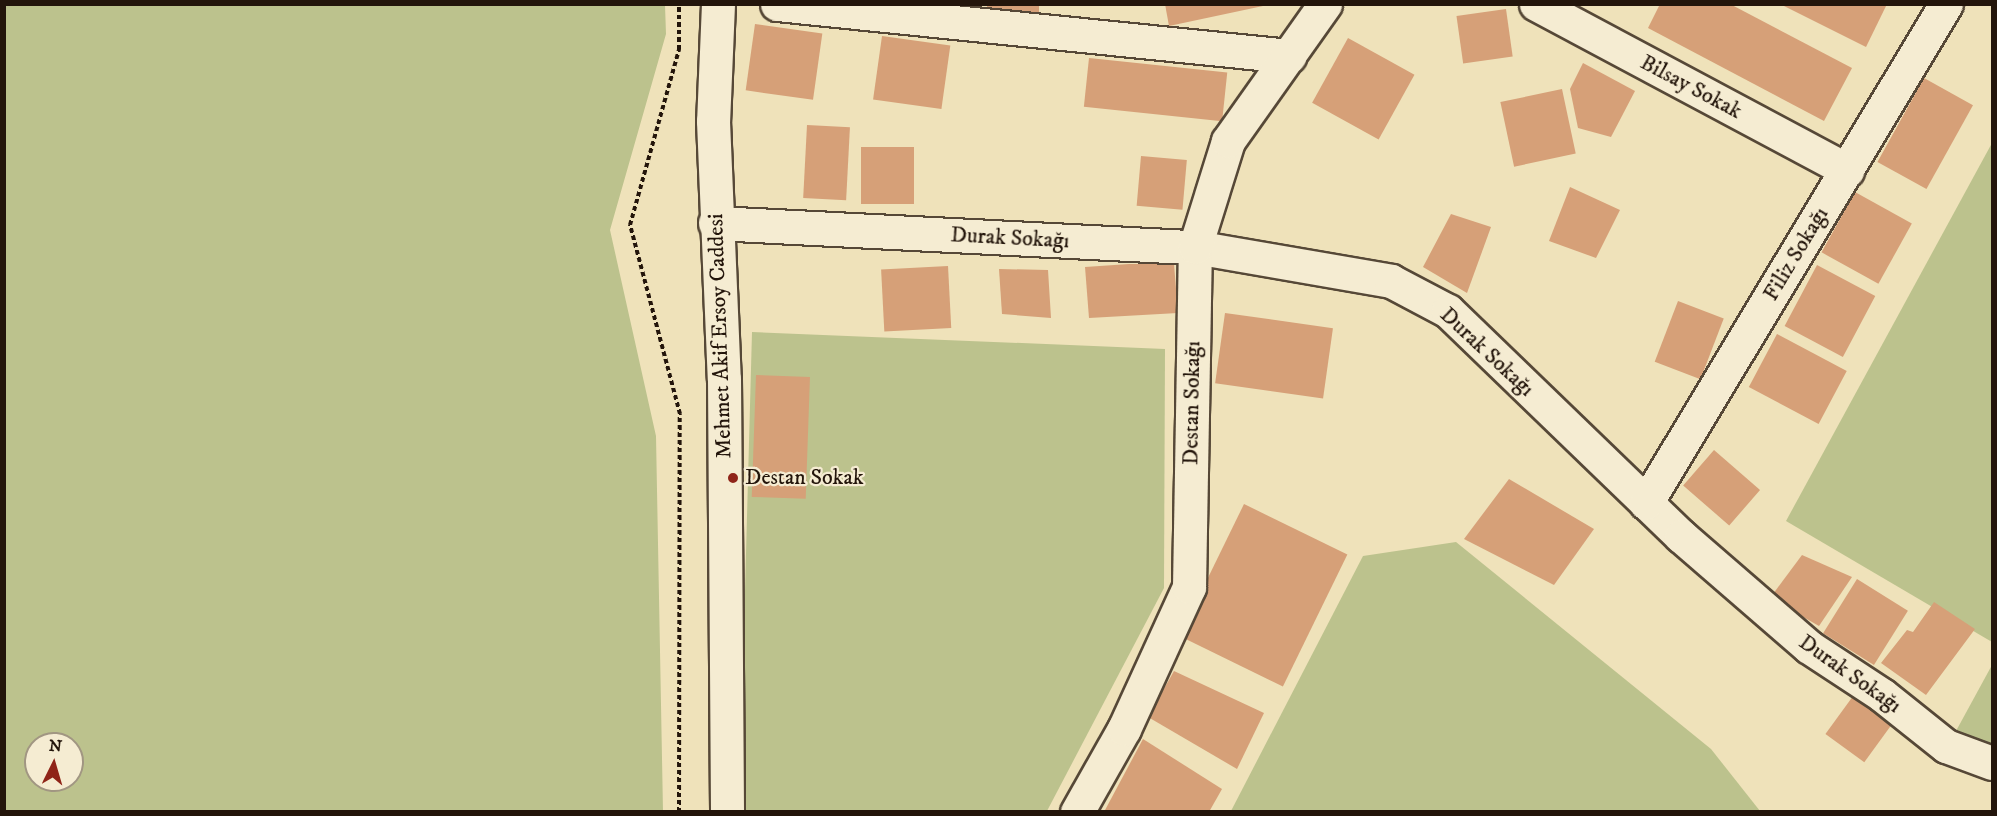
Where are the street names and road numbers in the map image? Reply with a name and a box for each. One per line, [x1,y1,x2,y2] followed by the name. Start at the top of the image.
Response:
[1636,49,1746,125] street label: Bilsay Sokak
[1758,202,1834,306] street label: Filiz Sokağı
[703,213,737,459] street label: Mehmet Akif Ersoy Caddesi
[950,222,1070,254] street label: Durak Sokağı
[1434,302,1540,402] street label: Durak Sokağı
[1178,341,1206,465] street label: Destan Sokağı
[1794,629,1906,719] street label: Durak Sokağı

